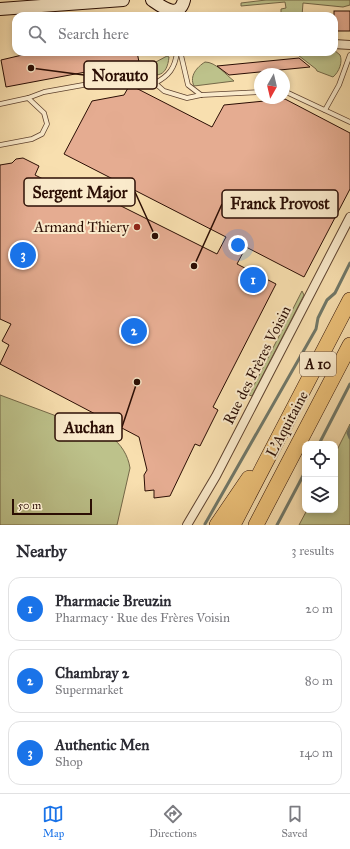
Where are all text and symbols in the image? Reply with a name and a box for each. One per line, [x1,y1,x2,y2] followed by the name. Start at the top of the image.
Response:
[12,12,338,56] search box
[26,23,48,45] icon: search
[58,25,129,43] text: Search here
[84,61,157,89] callout: Norauto
[92,66,148,85] text: Norauto
[254,68,290,104] north arrow
[24,178,135,206] callout: Sergent Major
[33,183,128,203] text: Sergent Major
[222,190,338,218] callout: Franck Provost
[230,194,330,213] text: Franck Provost
[33,218,130,236] place label: Armand Thiery
[132,222,142,232] marker: Armand Thiery
[228,235,248,255] your location
[10,240,36,270] pin: 3
[240,265,266,295] pin: 1
[219,303,295,427] street label: Rue des Frères Voisin
[121,316,147,346] pin: 2
[300,352,336,376] road number: A 10
[262,388,313,461] street label: L'Aquitaine
[55,413,122,441] callout: Auchan
[63,418,114,437] text: Auchan
[302,441,338,513] map controls
[302,441,338,477] button: locate
[302,477,338,513] button: layers
[12,497,92,516] scale bar
[18,499,41,512] text: 50 m
[16,541,67,562] text: Nearby
[291,543,334,559] text: 3 results
[55,592,171,610] text: Pharmacie Breuzin
[27,601,33,617] text: 1
[305,601,333,617] text: 20 m
[55,610,230,626] text: Pharmacy · Rue des Frères Voisin
[55,664,129,682] text: Chambray 2
[27,673,33,689] text: 2
[305,673,333,689] text: 80 m
[55,682,123,698] text: Supermarket
[55,736,149,754] text: Authentic Men
[27,745,33,761] text: 3
[299,745,333,761] text: 140 m
[55,754,83,770] text: Shop
[42,803,64,840] tab: Map
[149,803,197,840] tab: Directions
[281,803,308,840] tab: Saved

